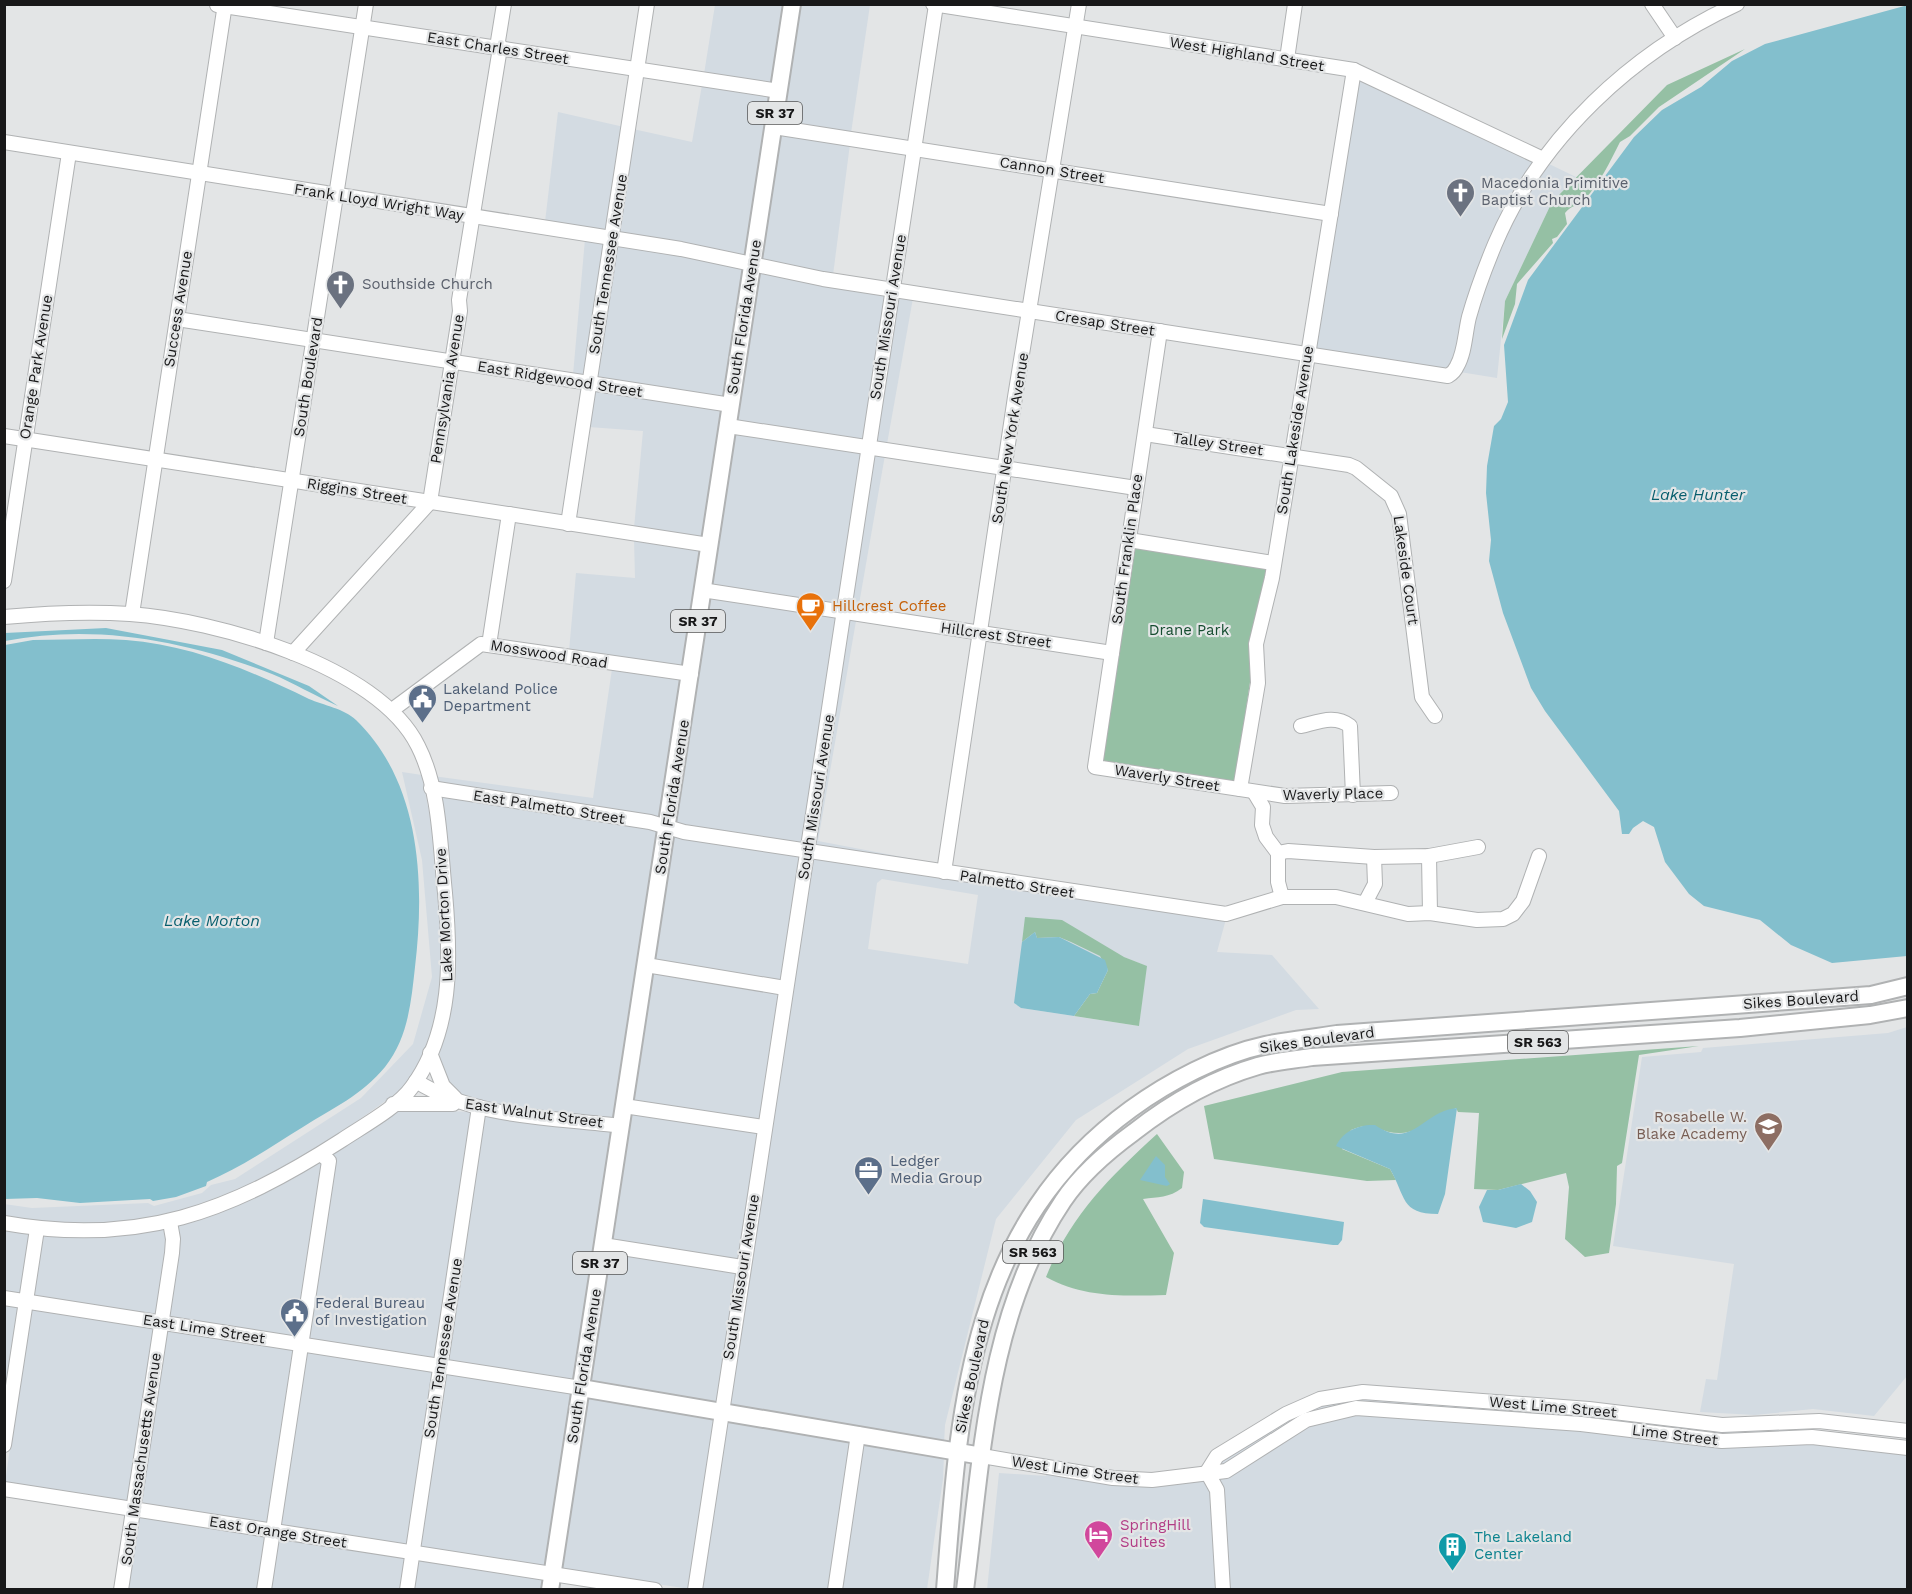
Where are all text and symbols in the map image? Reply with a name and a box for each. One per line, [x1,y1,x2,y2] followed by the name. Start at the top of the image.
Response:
[426,28,571,68] street label: East Charles Street
[1168,33,1326,75] street label: West Highland Street
[748,102,802,124] road number: SR 37
[998,153,1106,187] street label: Cannon Street
[585,173,631,355] street label: South Tennessee Avenue
[1481,174,1628,209] place label: Macedonia Primitive Baptist Church
[1444,176,1476,218] church icon: Macedonia Primitive Baptist Church
[293,180,465,224] street label: Frank Lloyd Wright Way
[866,233,910,401] street label: South Missouri Avenue
[723,238,765,396] street label: South Florida Avenue
[160,249,196,369] street label: Success Avenue
[325,268,357,310] church icon: Southside Church
[362,275,493,293] place label: Southside Church
[16,293,56,441] street label: Orange Park Avenue
[1054,306,1157,340] street label: Cresap Street
[426,313,468,465] street label: Pennsylvania Avenue
[290,316,326,438] street label: South Boulevard
[1273,344,1317,516] street label: South Lakeside Avenue
[988,351,1032,525] street label: South New York Avenue
[476,357,645,401] street label: East Ridgewood Street
[1172,429,1265,459] street label: Talley Street
[1108,473,1146,625] street label: South Franklin Place
[306,474,409,508] street label: Riggins Street
[1651,485,1746,504] water label: Lake Hunter
[1389,514,1423,626] street label: Lakeside Court
[795,590,827,632] cafe icon: Hillcrest Coffee
[832,597,946,615] place label: Hillcrest Coffee
[671,610,725,632] road number: SR 37
[940,618,1053,652] street label: Hillcrest Street
[1149,621,1230,639] park label: Drane Park
[489,636,609,672] street label: Mosswood Road
[443,680,558,715] place label: Lakeland Police Department
[406,682,438,724] public building icon: Lakeland Police Department
[794,713,838,881] street label: South Missouri Avenue
[651,718,693,876] street label: South Florida Avenue
[1113,761,1222,795] street label: Waverly Street
[1283,784,1383,804] street label: Waverly Place
[472,786,627,828] street label: East Palmetto Street
[432,848,456,982] street label: Lake Morton Drive
[958,866,1076,902] street label: Palmetto Street
[164,911,260,930] water label: Lake Morton
[1743,987,1859,1013] street label: Sikes Boulevard
[1258,1023,1376,1057] street label: Sikes Boulevard
[1508,1031,1568,1053] road number: SR 563
[464,1094,605,1132] street label: East Walnut Street
[1636,1108,1747,1143] place label: Rosabelle W. Blake Academy
[1752,1110,1784,1152] school or university icon: Rosabelle W. Blake Academy
[890,1152,982,1187] place label: Ledger Media Group
[853,1154,885,1196] office icon: Ledger Media Group
[719,1193,763,1361] street label: South Missouri Avenue
[1003,1241,1063,1263] road number: SR 563
[573,1252,627,1274] road number: SR 37
[420,1257,466,1439] street label: South Tennessee Avenue
[563,1287,605,1445] street label: South Florida Avenue
[315,1294,427,1329] place label: Federal Bureau of Investigation
[278,1296,310,1338] public building icon: Federal Bureau of Investigation
[142,1310,267,1348] street label: East Lime Street
[951,1317,993,1435] street label: Sikes Boulevard
[117,1352,165,1566] street label: South Massachusetts Avenue
[1488,1392,1618,1422] street label: West Lime Street
[1631,1421,1720,1449] street label: Lime Street
[1010,1452,1140,1488] street label: West Lime Street
[208,1512,349,1552] street label: East Orange Street
[1120,1516,1191,1551] place label: SpringHill Suites
[1083,1518,1115,1560] hotel icon: SpringHill Suites
[1474,1528,1572,1563] place label: The Lakeland Center
[1437,1530,1469,1572] building icon: The Lakeland Center

